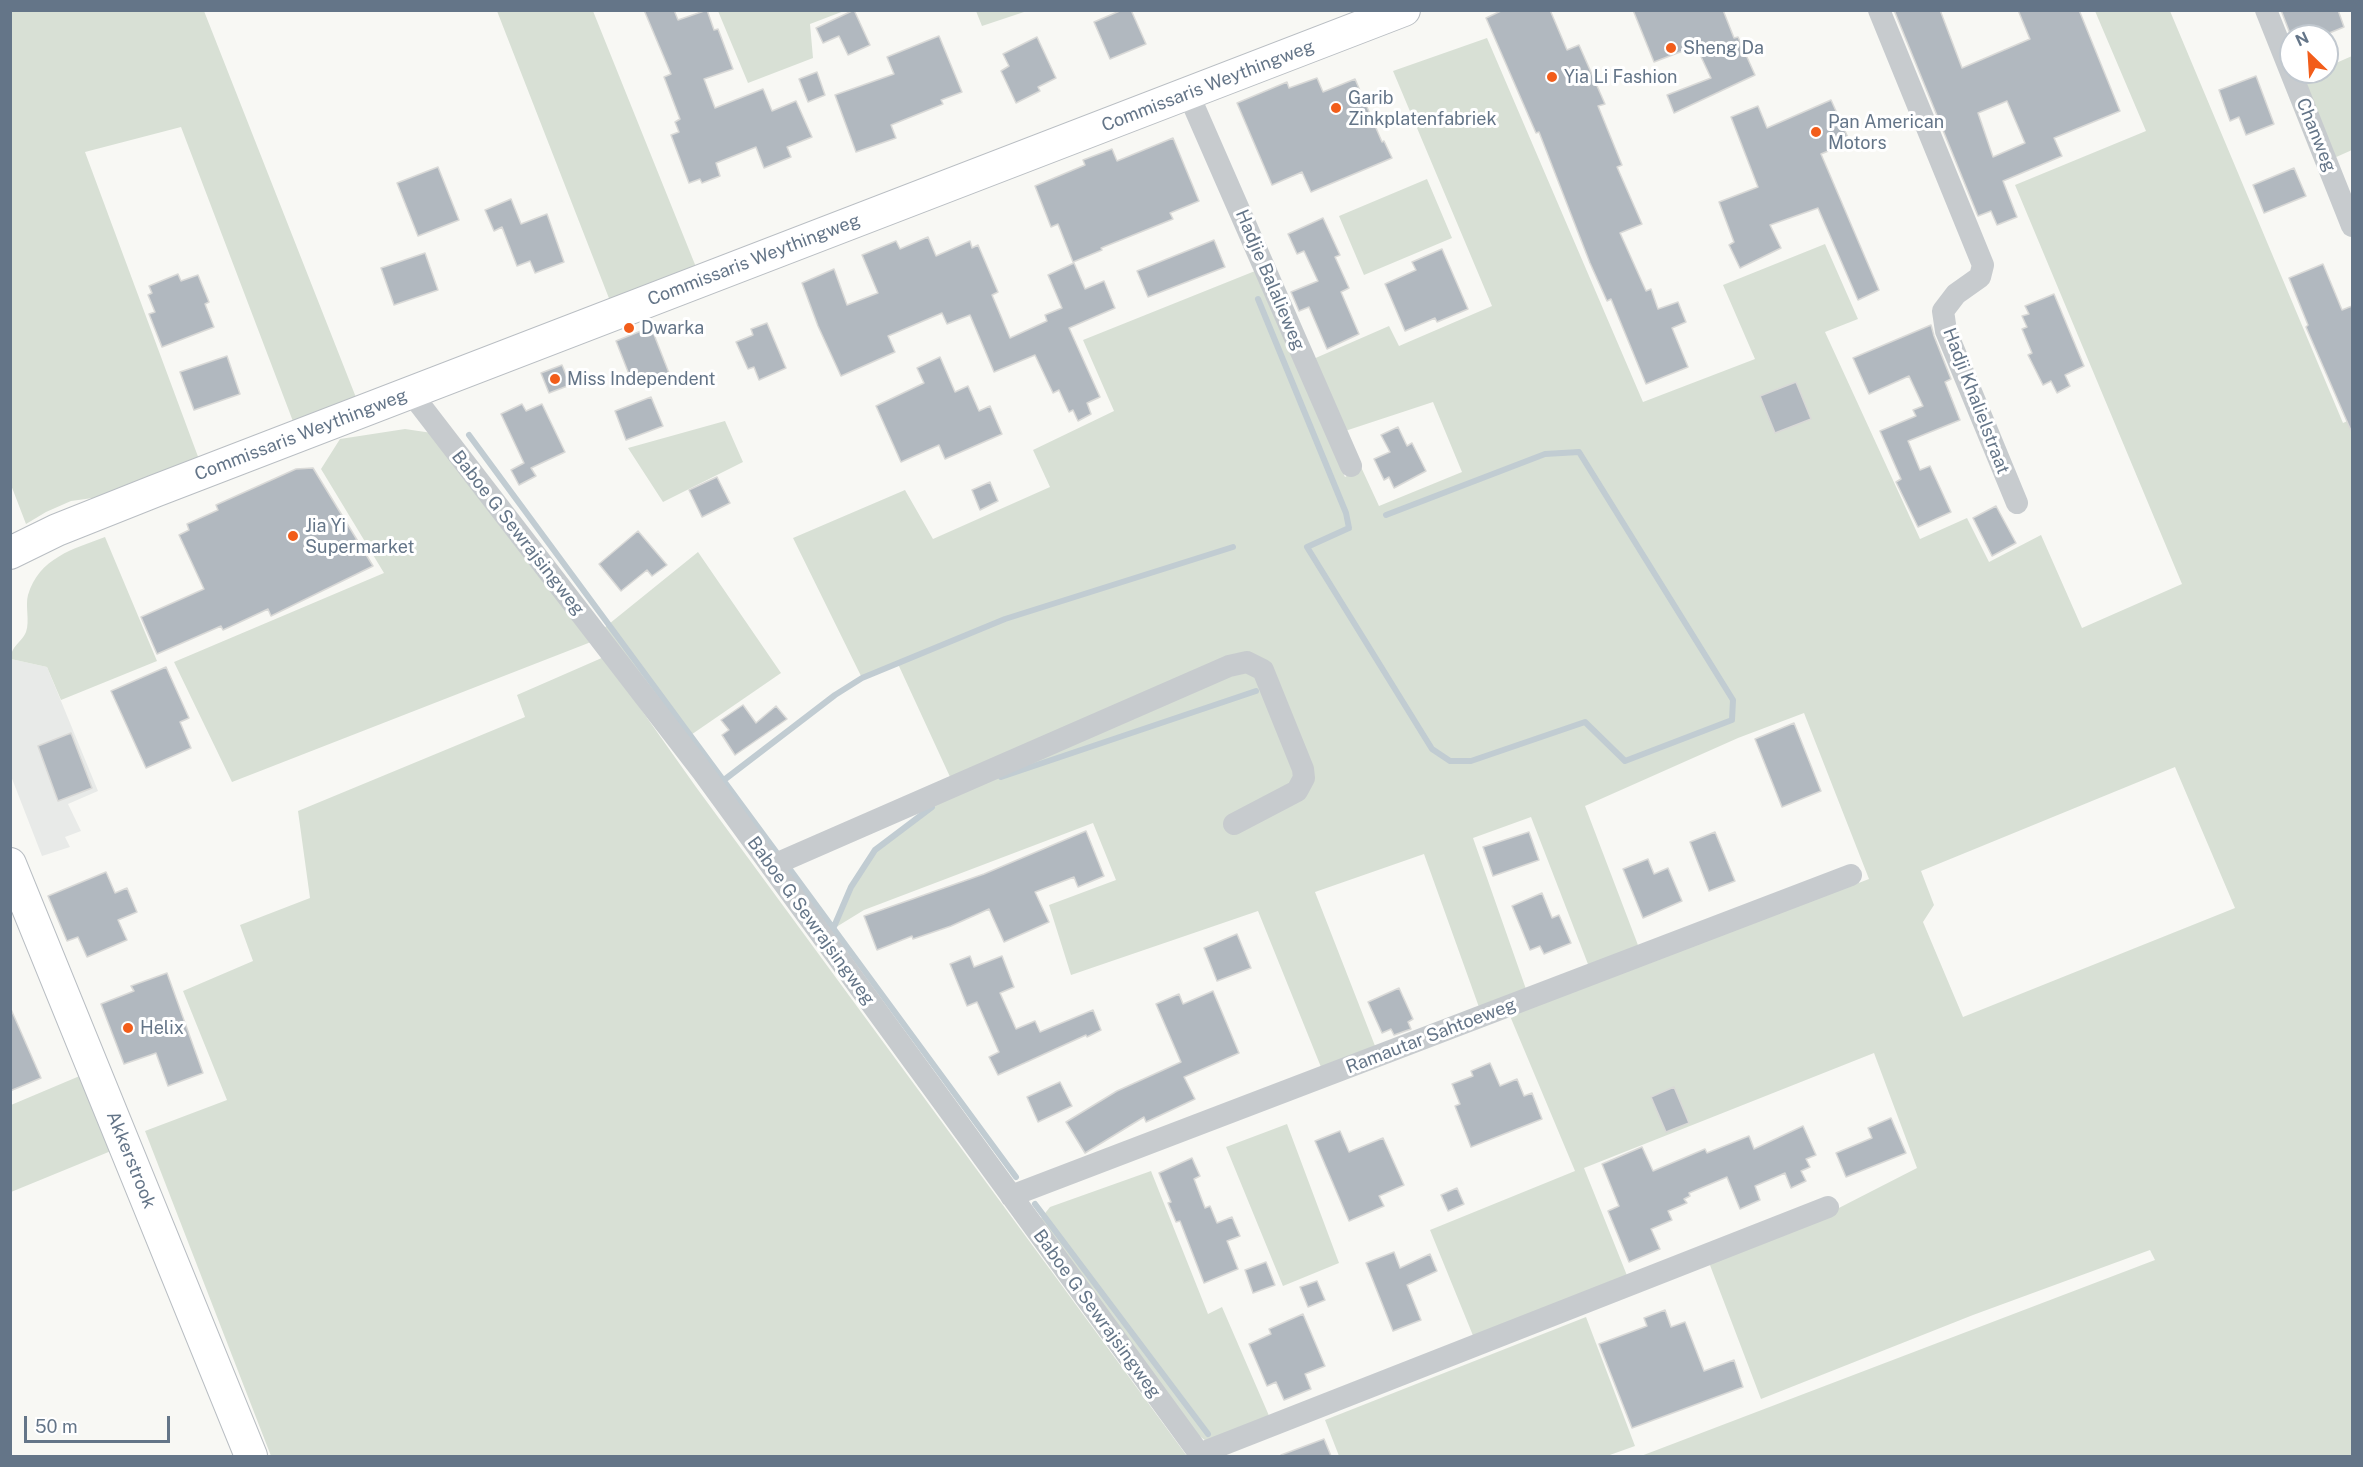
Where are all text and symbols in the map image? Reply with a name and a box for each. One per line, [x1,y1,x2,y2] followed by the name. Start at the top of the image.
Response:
[2279,24,2339,84] north arrow
[2292,28,2312,50] text: N
[1099,35,1317,137] street label: Commissaris Weythingweg
[1683,37,1764,59] place label: Sheng Da
[1664,41,1678,55] marker: Sheng Da
[1564,66,1677,88] place label: Yia Li Fashion
[1545,70,1559,84] marker: Yia Li Fashion
[1348,87,1497,130] place label: Garib Zinkplatenfabriek
[2291,95,2341,175] street label: Chanweg
[1329,101,1343,115] marker: Garib Zinkplatenfabriek
[1828,111,1944,154] place label: Pan American Motors
[1809,125,1823,139] marker: Pan American Motors
[1231,206,1309,354] street label: Hadjie Balalieweg
[645,209,863,311] street label: Commissaris Weythingweg
[641,317,704,339] place label: Dwarka
[622,321,636,335] marker: Dwarka
[1938,325,2014,477] street label: Hadji Khalielstraat
[567,368,716,390] place label: Miss Independent
[548,372,562,386] marker: Miss Independent
[192,384,410,486] street label: Commissaris Weythingweg
[447,446,589,620] street label: Baboe G Sewrajsingweg
[305,515,415,558] place label: Jia Yi Supermarket
[286,529,300,543] marker: Jia Yi Supermarket
[743,832,879,1010] street label: Baboe G Sewrajsingweg
[1343,994,1519,1078] street label: Ramautar Sahtoeweg
[140,1017,184,1039] place label: Helix
[121,1021,135,1035] marker: Helix
[102,1108,160,1212] street label: Akkerstrook
[1029,1225,1165,1403] street label: Baboe G Sewrajsingweg
[27,1404,172,1442] scale bar
[35,1416,78,1437] text: 50 m

